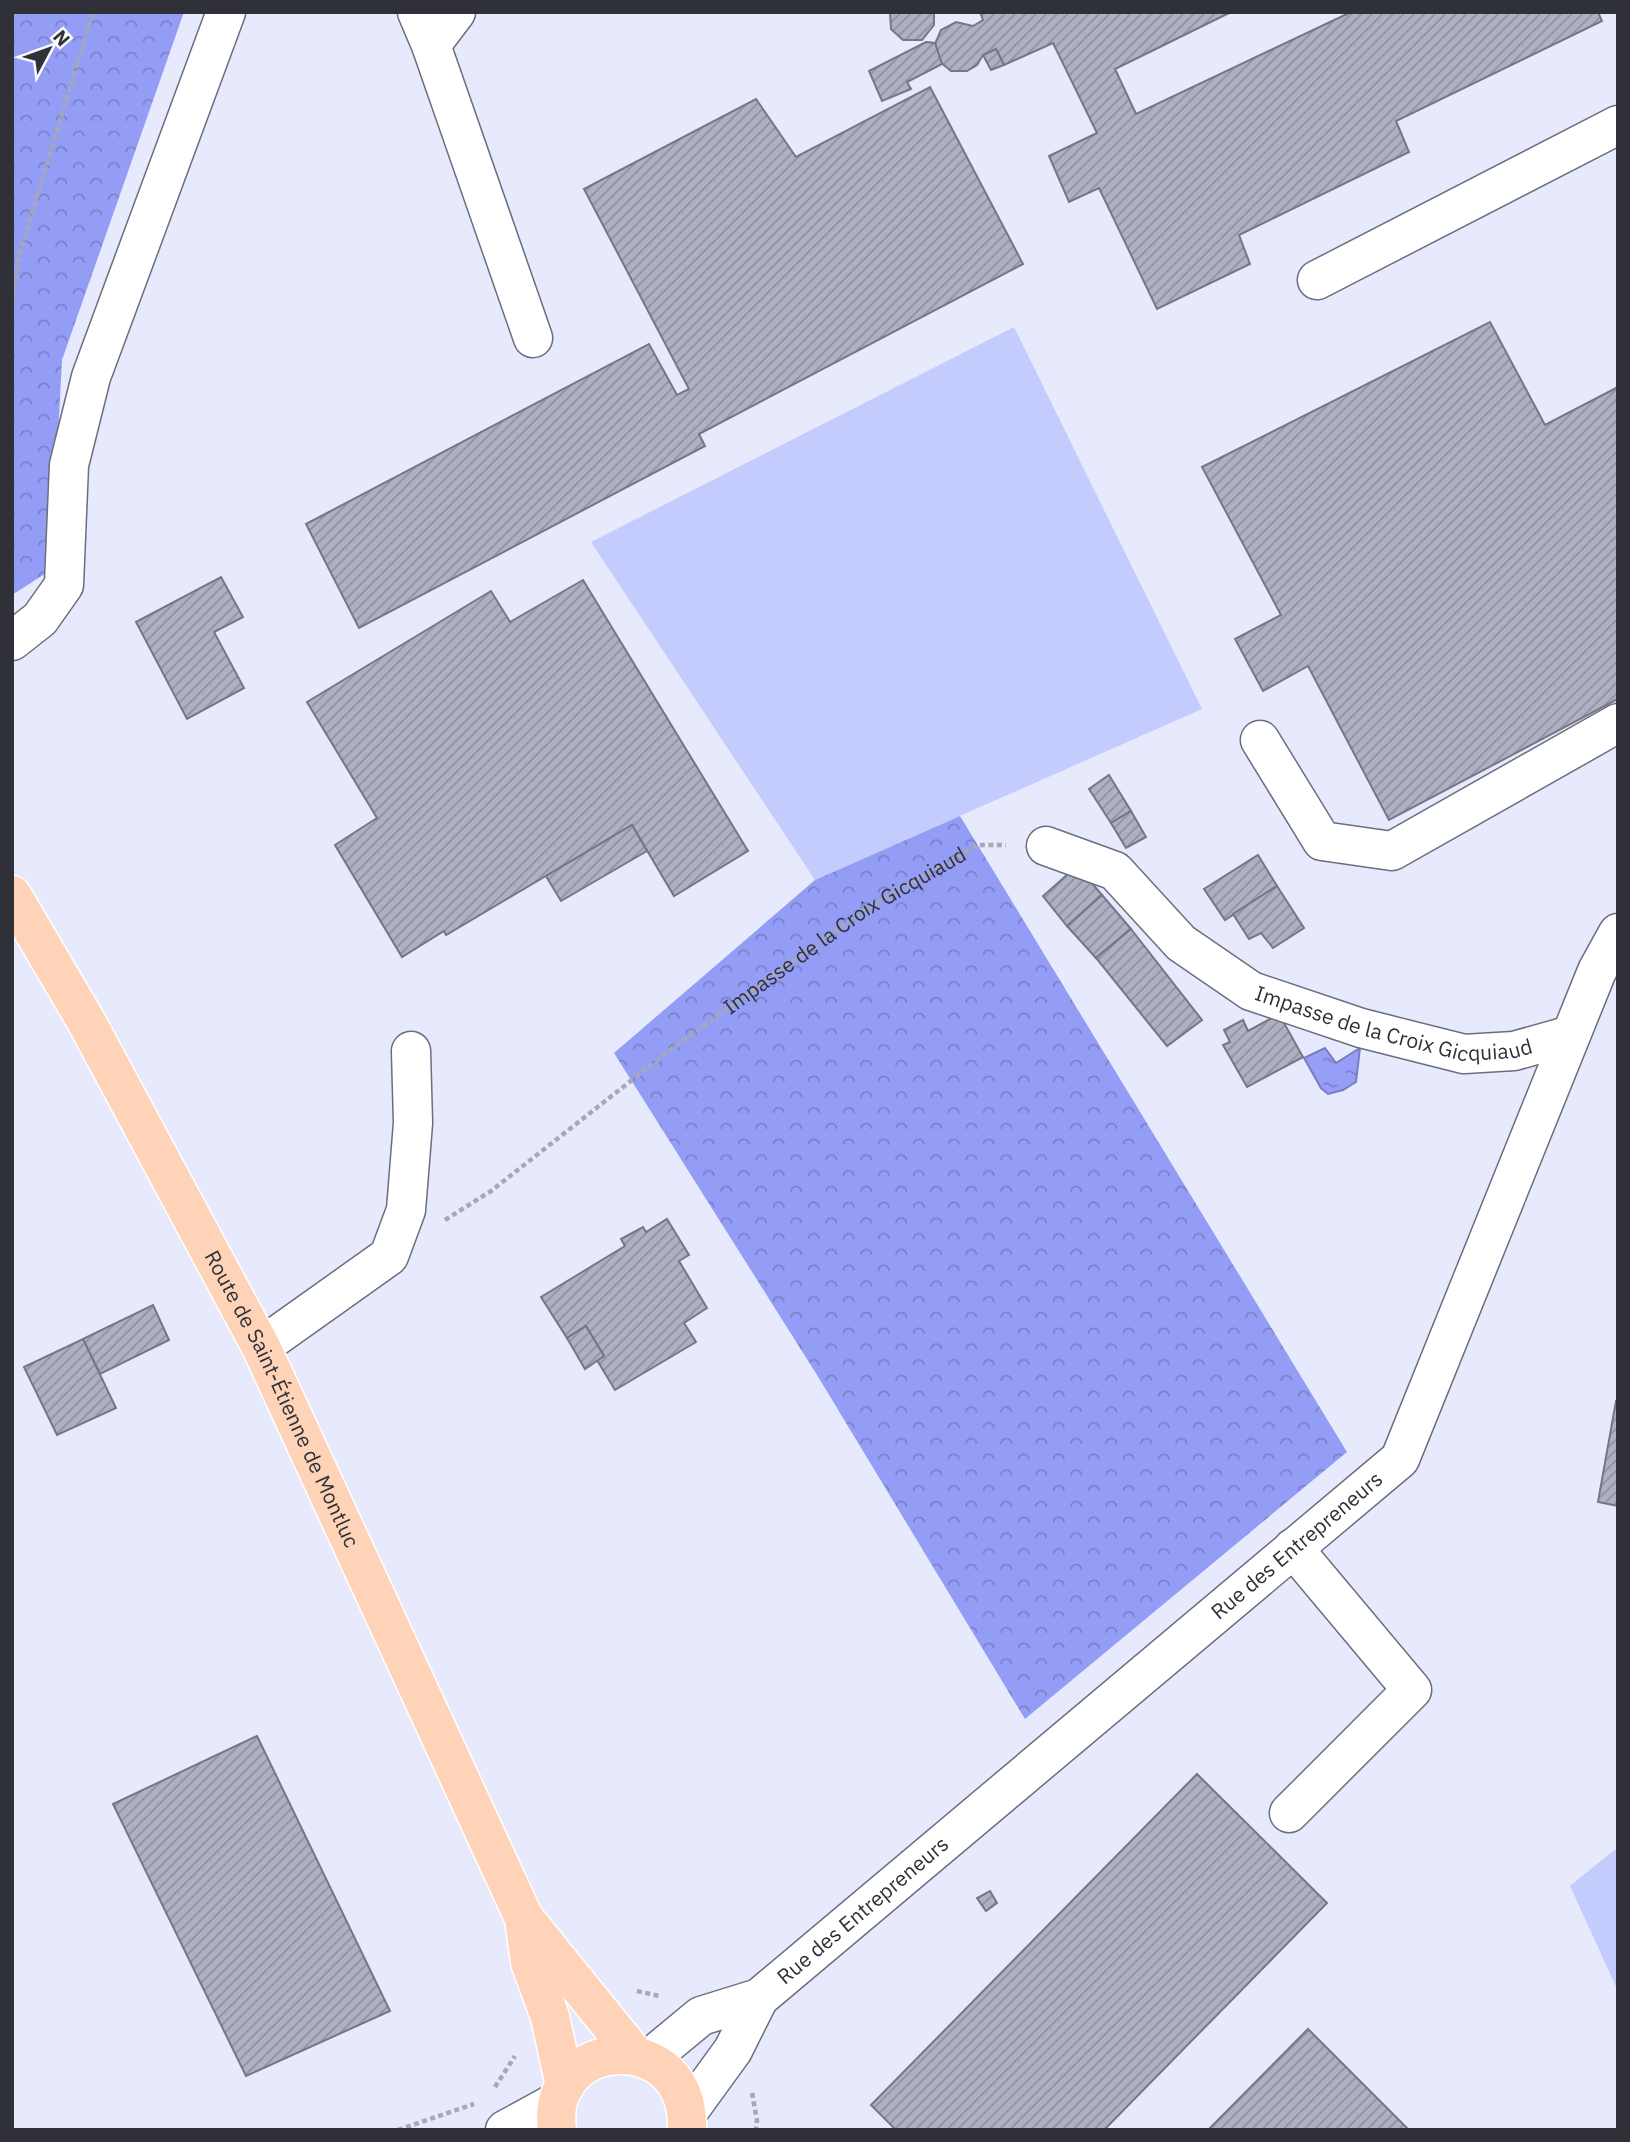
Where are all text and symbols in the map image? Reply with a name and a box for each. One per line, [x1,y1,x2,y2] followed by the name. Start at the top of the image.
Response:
[14,14,84,84] north arrow
[48,25,75,51] text: N
[717,840,971,1020] street label: Impasse de la Croix Gicquiaud
[1252,978,1535,1068] street label: Impasse de la Croix Gicquiaud
[199,1245,366,1552] street label: Route de Saint-Étienne de Montluc
[1205,1465,1388,1625] street label: Rue des Entrepreneurs
[771,1830,954,1990] street label: Rue des Entrepreneurs

